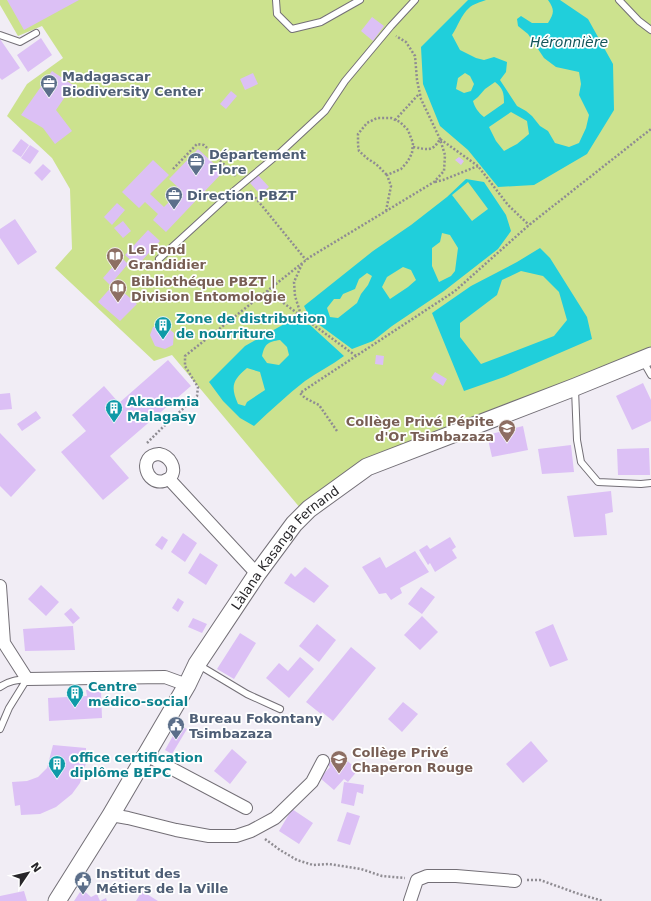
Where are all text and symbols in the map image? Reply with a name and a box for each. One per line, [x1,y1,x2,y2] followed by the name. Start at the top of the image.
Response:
[530,34,608,50] water label: Héronnière
[62,69,204,99] place label: Madagascar Biodiversity Center
[39,73,59,98] office icon: Madagascar Biodiversity Center
[209,147,306,177] place label: Département Flore
[186,151,206,176] office icon: Département Flore
[164,185,184,210] office icon: Direction PBZT
[187,188,296,203] place label: Direction PBZT
[128,242,206,272] place label: Le Fond Grandidier
[105,246,125,271] library icon: Le Fond Grandidier
[131,274,286,304] place label: Bibliothéque PBZT | Division Entomologie
[108,278,128,303] library icon: Bibliothéque PBZT | Division Entomologie
[176,311,326,341] place label: Zone de distribution de nourriture
[153,315,173,340] building icon: Zone de distribution de nourriture
[127,394,199,424] place label: Akademia Malagasy
[104,398,124,423] building icon: Akademia Malagasy
[346,414,494,444] place label: Collège Privé Pépite d'Or Tsimbazaza
[497,418,517,443] school or university icon: Collège Privé Pépite d'Or Tsimbazaza
[228,483,342,613] street label: Làlana Kasanga Fernand
[88,679,188,709] place label: Centre médico-social
[65,683,85,708] building icon: Centre médico-social
[189,711,323,741] place label: Bureau Fokontany Tsimbazaza
[166,715,186,740] public building icon: Bureau Fokontany Tsimbazaza
[352,745,473,775] place label: Collège Privé Chaperon Rouge
[329,749,349,774] school or university icon: Collège Privé Chaperon Rouge
[70,750,203,780] place label: office certification diplôme BEPC
[47,754,67,779] building icon: office certification diplôme BEPC
[8,853,48,893] north arrow
[28,860,44,875] text: N
[96,866,229,896] place label: Institut des Métiers de la Ville
[73,870,93,895] public building icon: Institut des Métiers de la Ville

